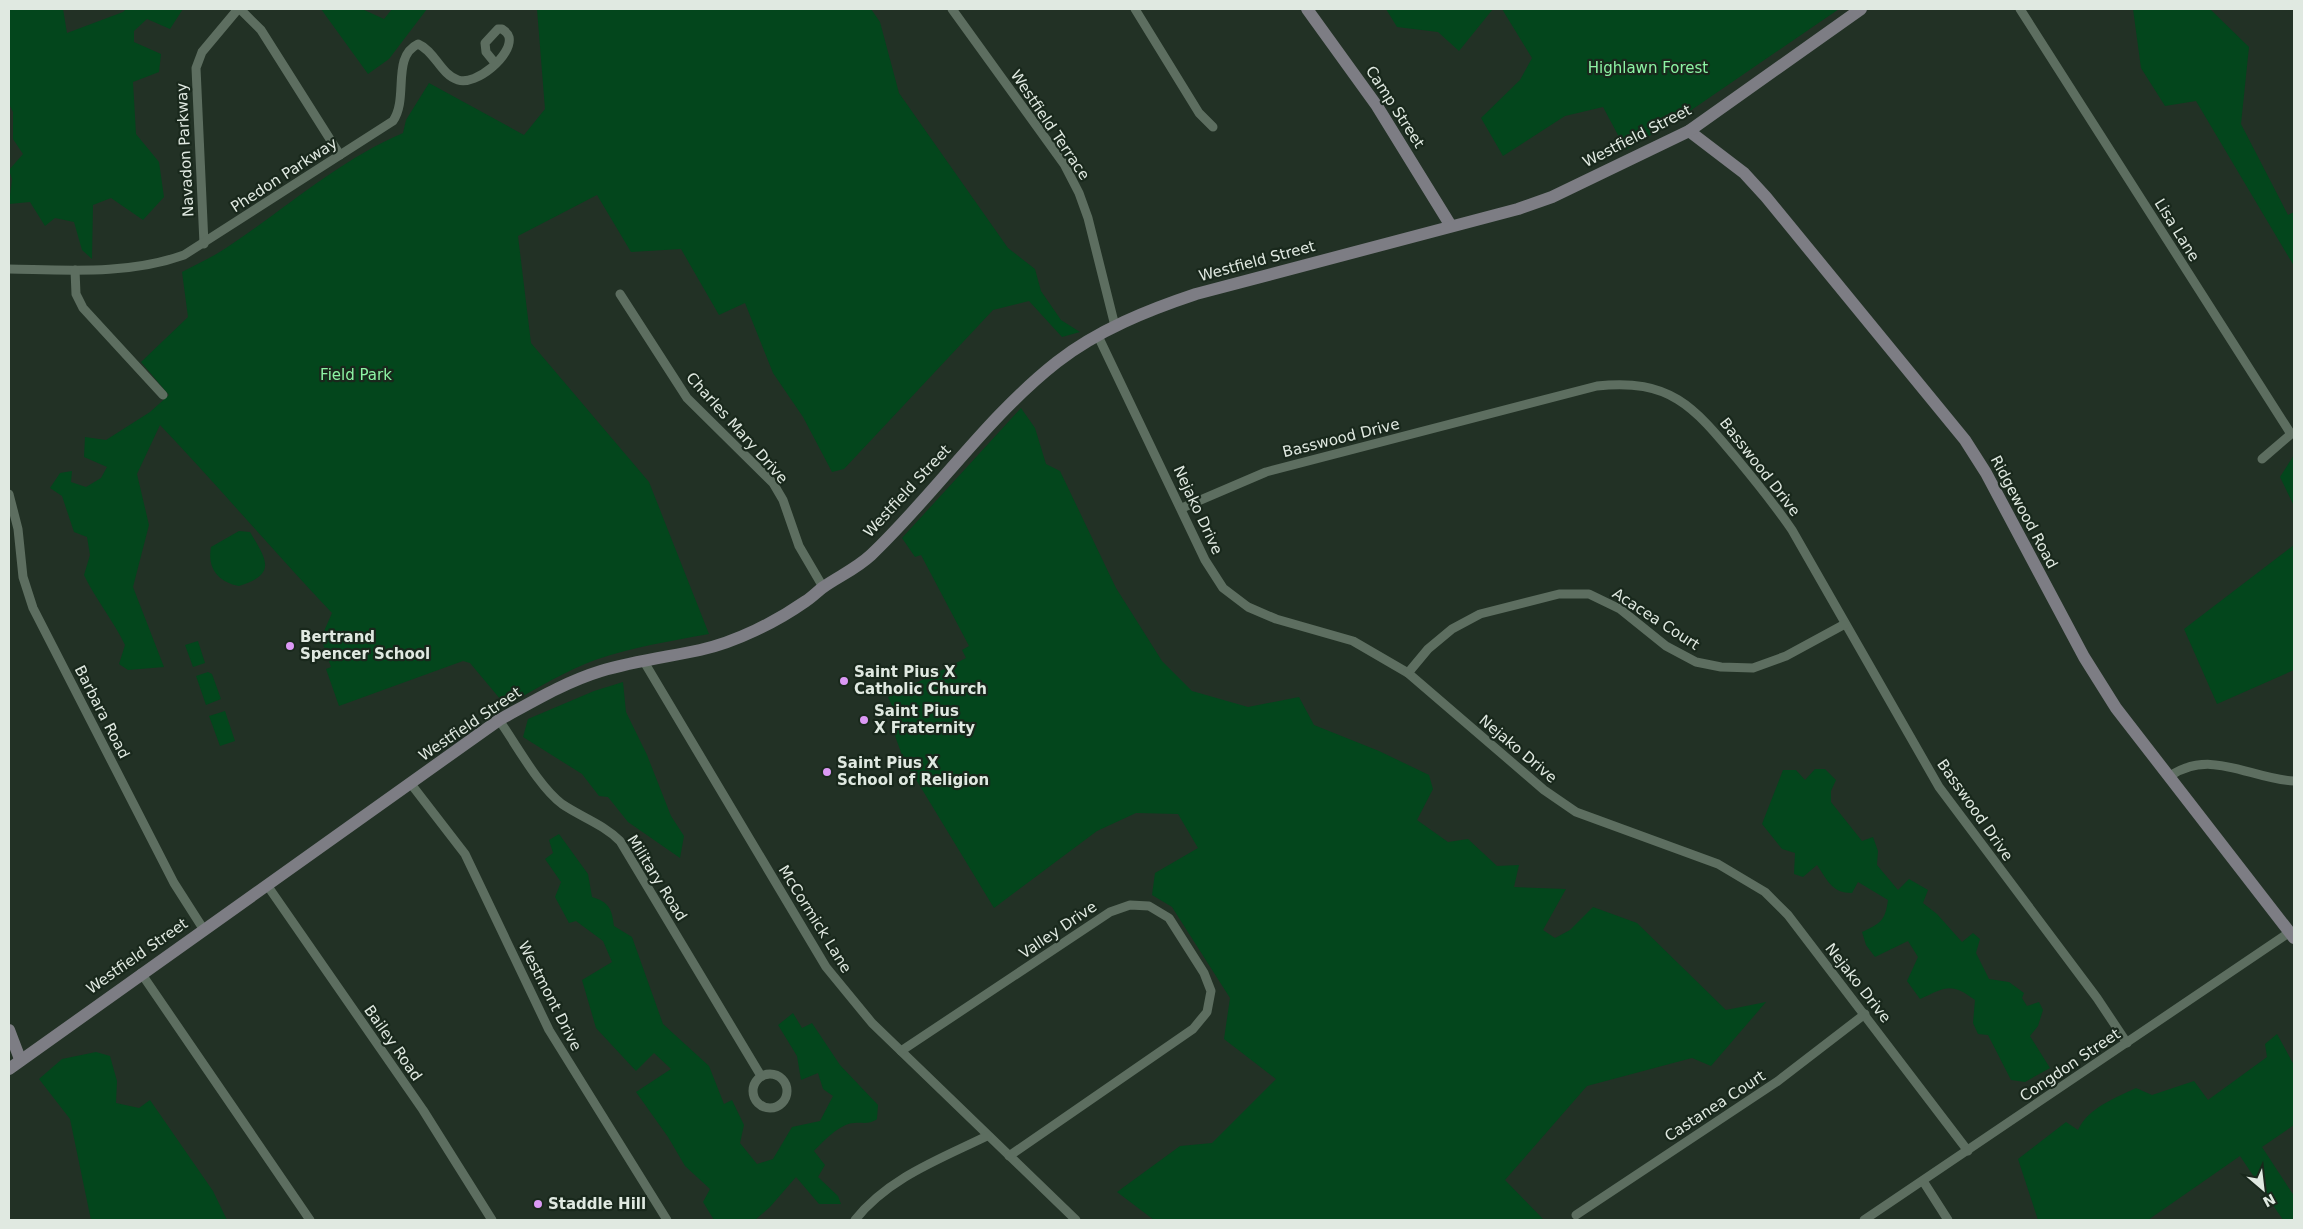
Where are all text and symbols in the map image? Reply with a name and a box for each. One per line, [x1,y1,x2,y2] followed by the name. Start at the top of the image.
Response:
[1588,59,1708,77] park label: Highlawn Forest
[1362,63,1428,151] street label: Camp Street
[1007,67,1093,183] street label: Westfield Terrace
[172,82,197,217] street label: Navadon Parkway
[1580,101,1694,171] street label: Westfield Street
[227,134,341,216] street label: Phedon Parkway
[2151,195,2203,265] street label: Lisa Lane
[1197,237,1317,285] street label: Westfield Street
[320,366,392,384] park label: Field Park
[682,369,792,487] street label: Charles Mary Drive
[1716,414,1804,520] street label: Basswood Drive
[1281,415,1401,461] street label: Basswood Drive
[860,441,954,541] street label: Westfield Street
[1987,452,2061,572] street label: Ridgewood Road
[1170,463,1226,557] street label: Nejako Drive
[1609,584,1703,654] street label: Acacea Court
[300,628,430,663] place label: Bertrand Spencer School
[284,640,296,652] marker: Bertrand Spencer School
[71,662,133,762] street label: Barbara Road
[854,663,987,698] place label: Saint Pius X Catholic Church
[838,675,850,687] marker: Saint Pius X Catholic Church
[415,683,525,765] street label: Westfield Street
[874,702,975,737] place label: Saint Pius X Fraternity
[1475,711,1561,787] street label: Nejako Drive
[858,714,870,726] marker: Saint Pius X Fraternity
[837,754,989,789] place label: Saint Pius X School of Religion
[1933,756,2017,864] street label: Basswood Drive
[821,766,833,778] marker: Saint Pius X School of Religion
[623,832,691,924] street label: Military Road
[775,862,855,976] street label: McCormick Lane
[1016,898,1100,962] street label: Valley Drive
[83,914,191,998] street label: Westfield Street
[515,938,585,1054] street label: Westmont Drive
[1821,940,1895,1026] street label: Nejako Drive
[360,1002,426,1084] street label: Bailey Road
[2016,1025,2124,1105] street label: Congdon Street
[1661,1067,1769,1145] street label: Castanea Court
[2238,1164,2288,1214] north arrow
[2260,1191,2278,1210] text: N
[548,1195,646,1213] place label: Staddle Hill
[532,1198,544,1210] marker: Staddle Hill

